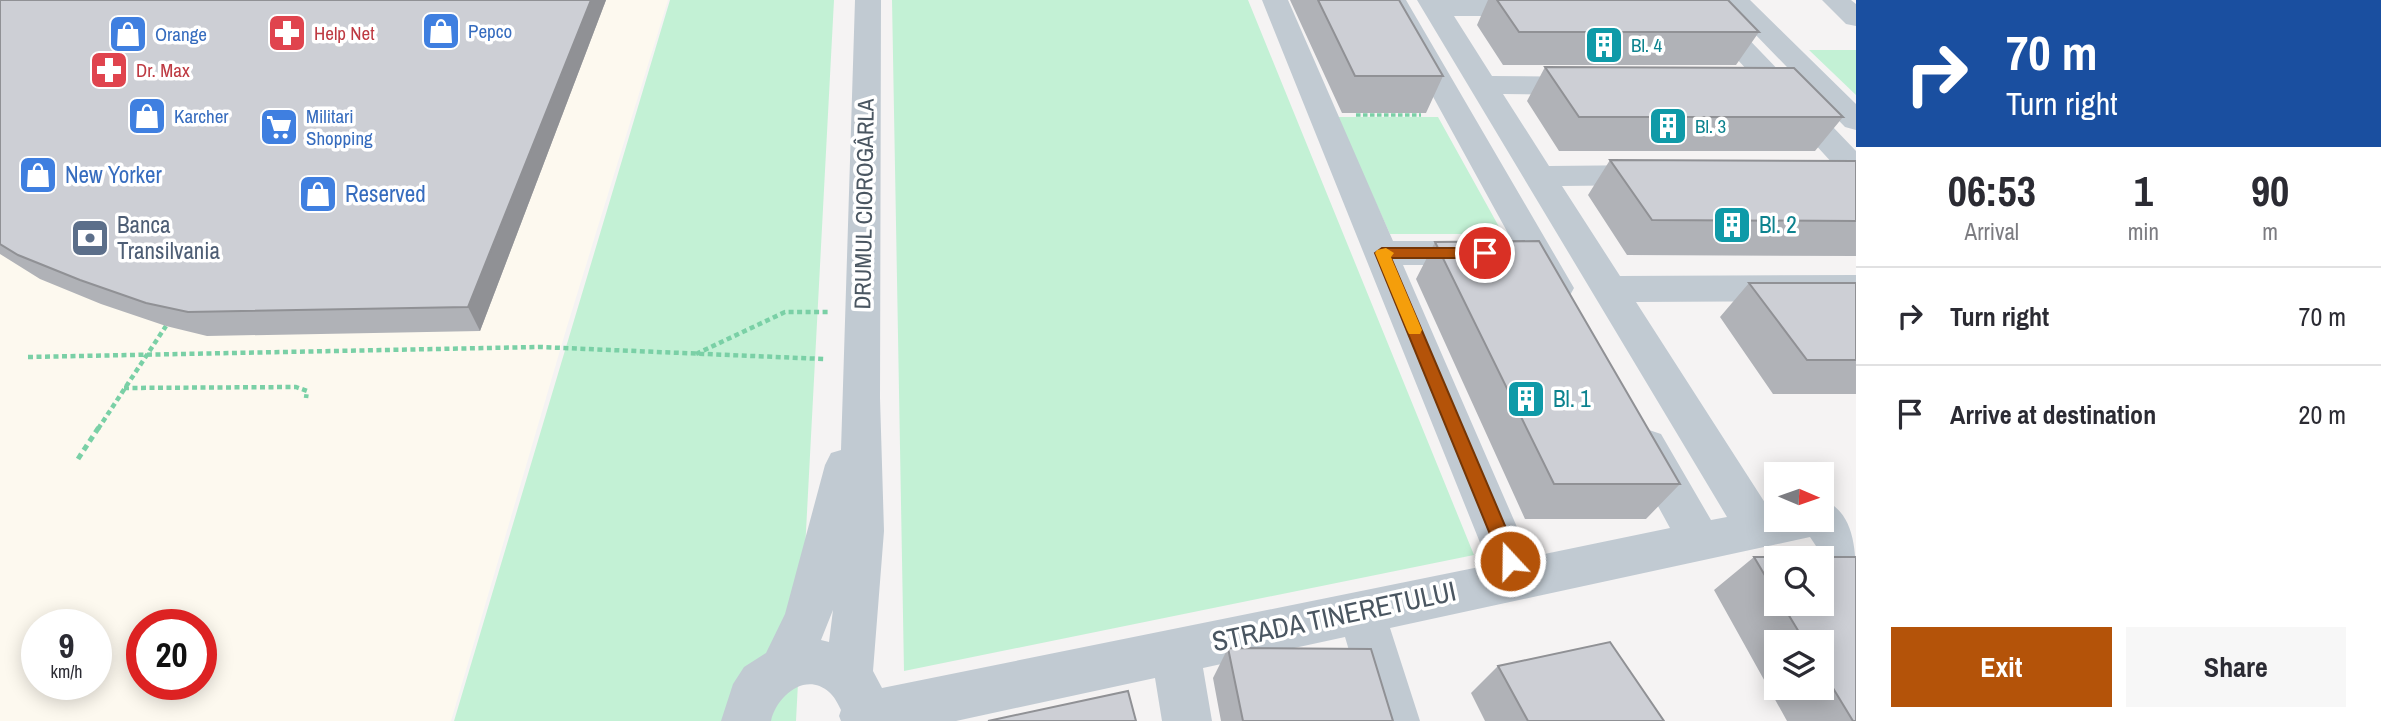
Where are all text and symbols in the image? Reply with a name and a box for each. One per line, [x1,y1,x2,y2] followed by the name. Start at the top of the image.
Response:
[420,10,462,52] shop icon: Pepco
[266,12,308,54] pharmacy icon: Help Net
[107,13,149,55] shop icon: Orange
[468,18,512,44] place label: Pepco
[2006,19,2098,85] text: 70 m
[314,20,375,46] place label: Help Net
[155,21,207,47] place label: Orange
[1583,24,1625,66] building icon: Bl. 4
[1891,28,1982,119] icon: right
[1631,32,1663,58] place label: Bl. 4
[88,49,130,91] pharmacy icon: Dr. Max
[136,57,190,83] place label: Dr. Max
[2006,82,2118,125] text: Turn right
[126,95,168,137] shop icon: Karcher
[846,98,881,310] street label: DRUMUL CIOROGÂRLA
[174,103,229,129] place label: Karcher
[306,103,373,151] place label: Militari Shopping
[1647,105,1689,147] building icon: Bl. 3
[258,106,300,148] supermarket icon: Militari Shopping
[1695,113,1726,139] place label: Bl. 3
[17,154,59,196] shop icon: New Yorker
[65,159,162,190] place label: New Yorker
[1948,163,2036,219] text: 06:53
[2134,163,2153,219] text: 1
[2251,163,2289,219] text: 90
[297,173,339,215] shop icon: Reserved
[345,178,426,209] place label: Reserved
[1711,204,1753,246] building icon: Bl. 2
[117,209,221,266] place label: Banca Transilvania
[1759,209,1797,240] place label: Bl. 2
[1965,216,2019,247] text: Arrival
[2128,216,2159,247] text: min
[2262,216,2278,247] text: m
[69,217,111,259] bank icon: Banca Transilvania
[1455,223,1515,283] pin
[1466,234,1504,272] icon: arrive
[1891,297,1929,335] icon: right
[1950,299,2049,334] text: Turn right
[2299,299,2346,334] text: 70 m
[1505,378,1547,420] building icon: Bl. 1
[1553,383,1591,414] place label: Bl. 1
[1891,395,1929,433] icon: arrive
[1950,397,2156,432] text: Arrive at destination
[2299,397,2346,432] text: 20 m
[1764,462,1834,532] north arrow
[1764,462,1834,700] map controls
[1473,524,1547,598] position arrow
[1764,546,1834,616] button: search
[1209,572,1459,660] street label: STRADA TINERETULUI
[126,609,217,700] speed limit sign: 20
[59,622,74,669] text: 9
[1891,627,2112,707] button: Exit
[2126,627,2346,707] button: Share
[1764,630,1834,700] button: layers
[51,659,83,684] text: km/h

